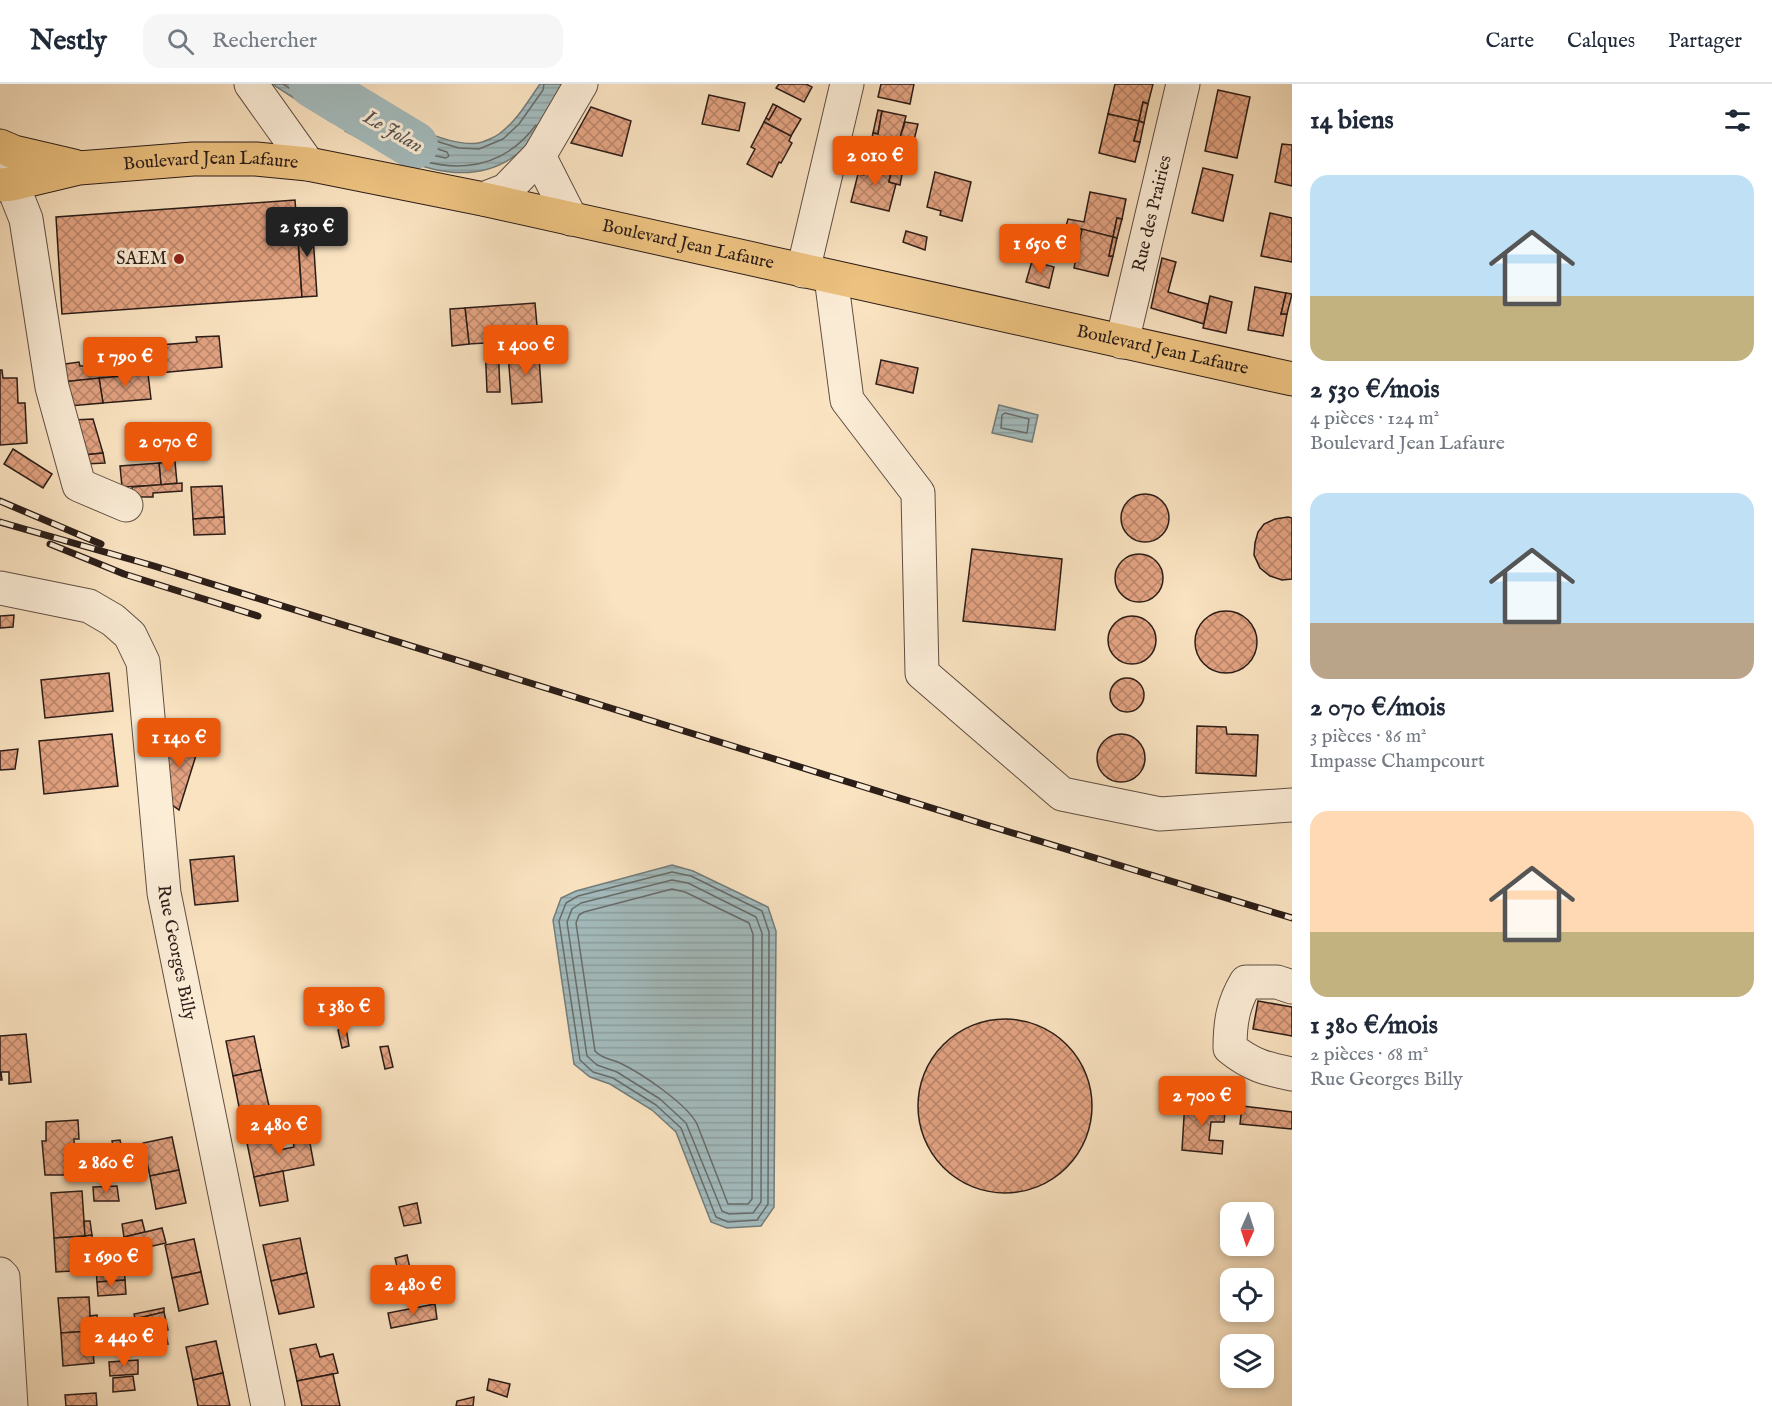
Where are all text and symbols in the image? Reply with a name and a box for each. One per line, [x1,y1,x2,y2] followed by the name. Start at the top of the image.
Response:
[143,14,563,68] search box
[30,24,107,59] text: Nestly
[164,25,197,58] icon: search
[212,27,317,55] text: Rechercher
[1485,28,1534,55] text: Carte
[1567,28,1635,55] text: Calques
[1668,28,1742,55] text: Partager
[358,104,427,159] water label: Le Jolan
[1310,104,1394,137] text: 14 biens
[1721,104,1754,137] icon: filters
[820,136,930,187] pin: 2 010 €
[847,143,903,168] text: 2 010 €
[122,147,299,176] street label: Boulevard Jean Lafaure
[1128,153,1177,274] street label: Rue des Prairies
[252,207,362,258] pin: 2 530 €
[280,214,334,239] text: 2 530 €
[600,214,776,275] street label: Boulevard Jean Lafaure
[1478,214,1586,322] icon: home
[985,224,1095,275] pin: 1 650 €
[1013,231,1067,256] text: 1 650 €
[116,248,167,271] place label: SAEM
[172,252,186,266] marker: SAEM
[1074,320,1251,380] street label: Boulevard Jean Lafaure
[471,325,581,376] pin: 1 400 €
[497,332,555,357] text: 1 400 €
[70,337,180,388] pin: 1 790 €
[97,344,153,369] text: 1 790 €
[1310,373,1440,406] text: 2 530 €/mois
[1310,406,1439,431] text: 4 pièces · 124 m²
[113,422,223,473] pin: 2 070 €
[139,429,197,454] text: 2 070 €
[1310,431,1505,456] text: Boulevard Jean Lafaure
[1478,532,1586,640] icon: home
[1310,691,1445,724] text: 2 070 €/mois
[124,718,234,769] pin: 1 140 €
[1310,724,1427,749] text: 3 pièces · 86 m²
[152,725,206,750] text: 1 140 €
[1310,749,1485,774] text: Impasse Champcourt
[1478,850,1586,958] icon: home
[152,884,201,1022] street label: Rue Georges Billy
[289,987,399,1038] pin: 1 380 €
[317,994,371,1019] text: 1 380 €
[1310,1009,1438,1042] text: 1 380 €/mois
[1310,1042,1429,1067] text: 2 pièces · 68 m²
[1310,1067,1463,1092] text: Rue Georges Billy
[1147,1076,1257,1127] pin: 2 700 €
[1173,1083,1231,1108] text: 2 700 €
[224,1105,334,1156] pin: 2 480 €
[250,1112,308,1137] text: 2 480 €
[51,1143,161,1194] pin: 2 860 €
[78,1150,134,1175] text: 2 860 €
[1220,1202,1274,1256] north arrow
[1220,1202,1274,1388] map controls
[56,1237,166,1288] pin: 1 690 €
[84,1244,138,1269] text: 1 690 €
[358,1265,468,1316] pin: 2 480 €
[1220,1268,1274,1322] button: locate
[384,1272,442,1297] text: 2 480 €
[69,1317,179,1368] pin: 2 440 €
[94,1324,154,1349] text: 2 440 €
[1220,1334,1274,1388] button: layers

